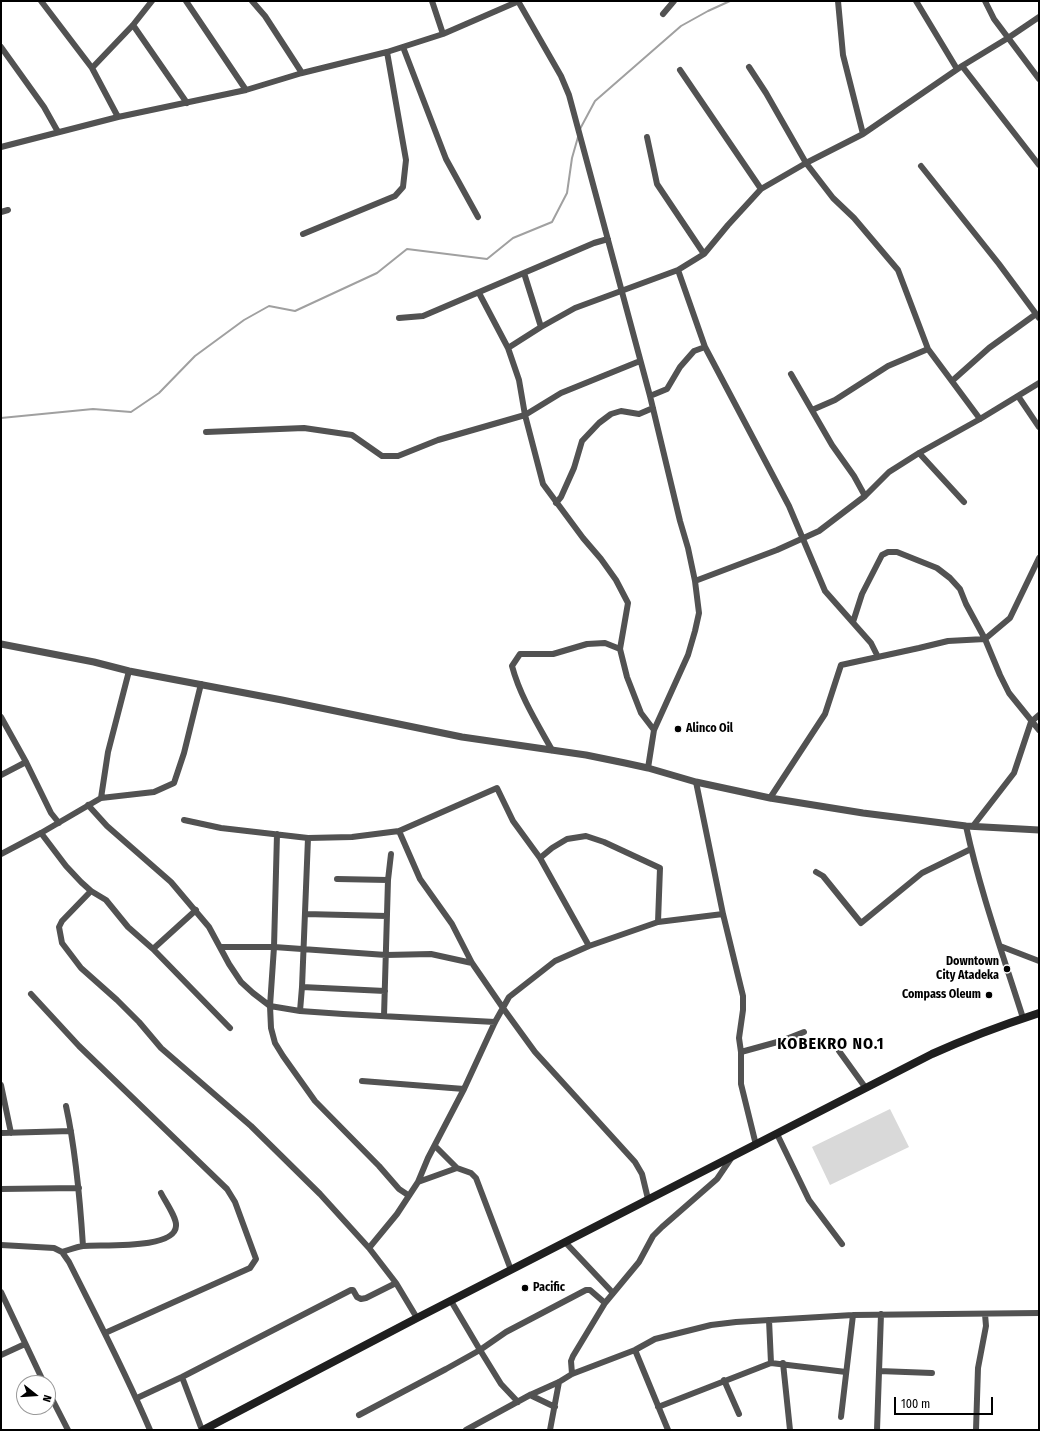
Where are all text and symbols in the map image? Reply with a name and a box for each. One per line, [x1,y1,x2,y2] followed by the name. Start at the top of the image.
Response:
[686,722,733,736] place label: Alinco Oil
[673,724,683,734] marker: Alinco Oil
[936,955,999,983] place label: Downtown City Atadeka
[1002,964,1012,974] marker: Downtown City Atadeka
[902,988,981,1002] place label: Compass Oleum
[984,990,994,1000] marker: Compass Oleum
[777,1035,885,1055] district label: KOBEKRO NO.1
[533,1281,565,1295] place label: Pacific
[520,1283,530,1293] marker: Pacific
[16,1375,56,1415] north arrow
[896,1389,995,1415] scale bar
[40,1393,54,1403] text: N
[901,1397,930,1411] text: 100 m

